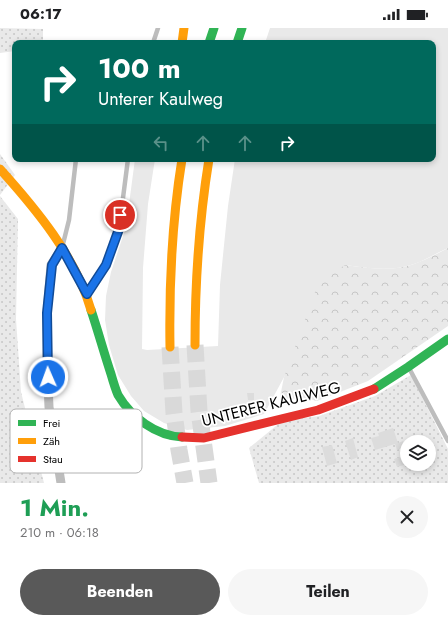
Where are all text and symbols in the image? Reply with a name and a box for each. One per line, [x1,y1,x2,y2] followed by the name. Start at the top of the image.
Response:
[20,3,61,25] text: 06:17
[98,48,181,89] text: 100 m
[32,56,84,108] icon: right
[98,86,223,112] text: Unterer Kaulweg
[150,132,172,154] icon: left
[192,132,214,154] icon: ahead
[234,132,256,154] icon: ahead
[276,132,298,154] icon: right
[103,198,137,232] pin
[109,204,131,226] icon: arrive
[27,356,69,398] position arrow
[199,376,343,432] street label: UNTERER KAULWEG
[10,409,142,473] legend
[43,415,61,431] text: Frei
[43,433,60,449] text: Zäh
[400,435,436,471] map controls
[400,435,436,471] button: layers
[43,451,63,467] text: Stau
[20,490,89,525] text: 1 Min.
[386,496,428,538] button: close
[20,523,99,542] text: 210 m · 06:18
[20,569,220,615] button: Beenden
[228,569,428,615] button: Teilen

